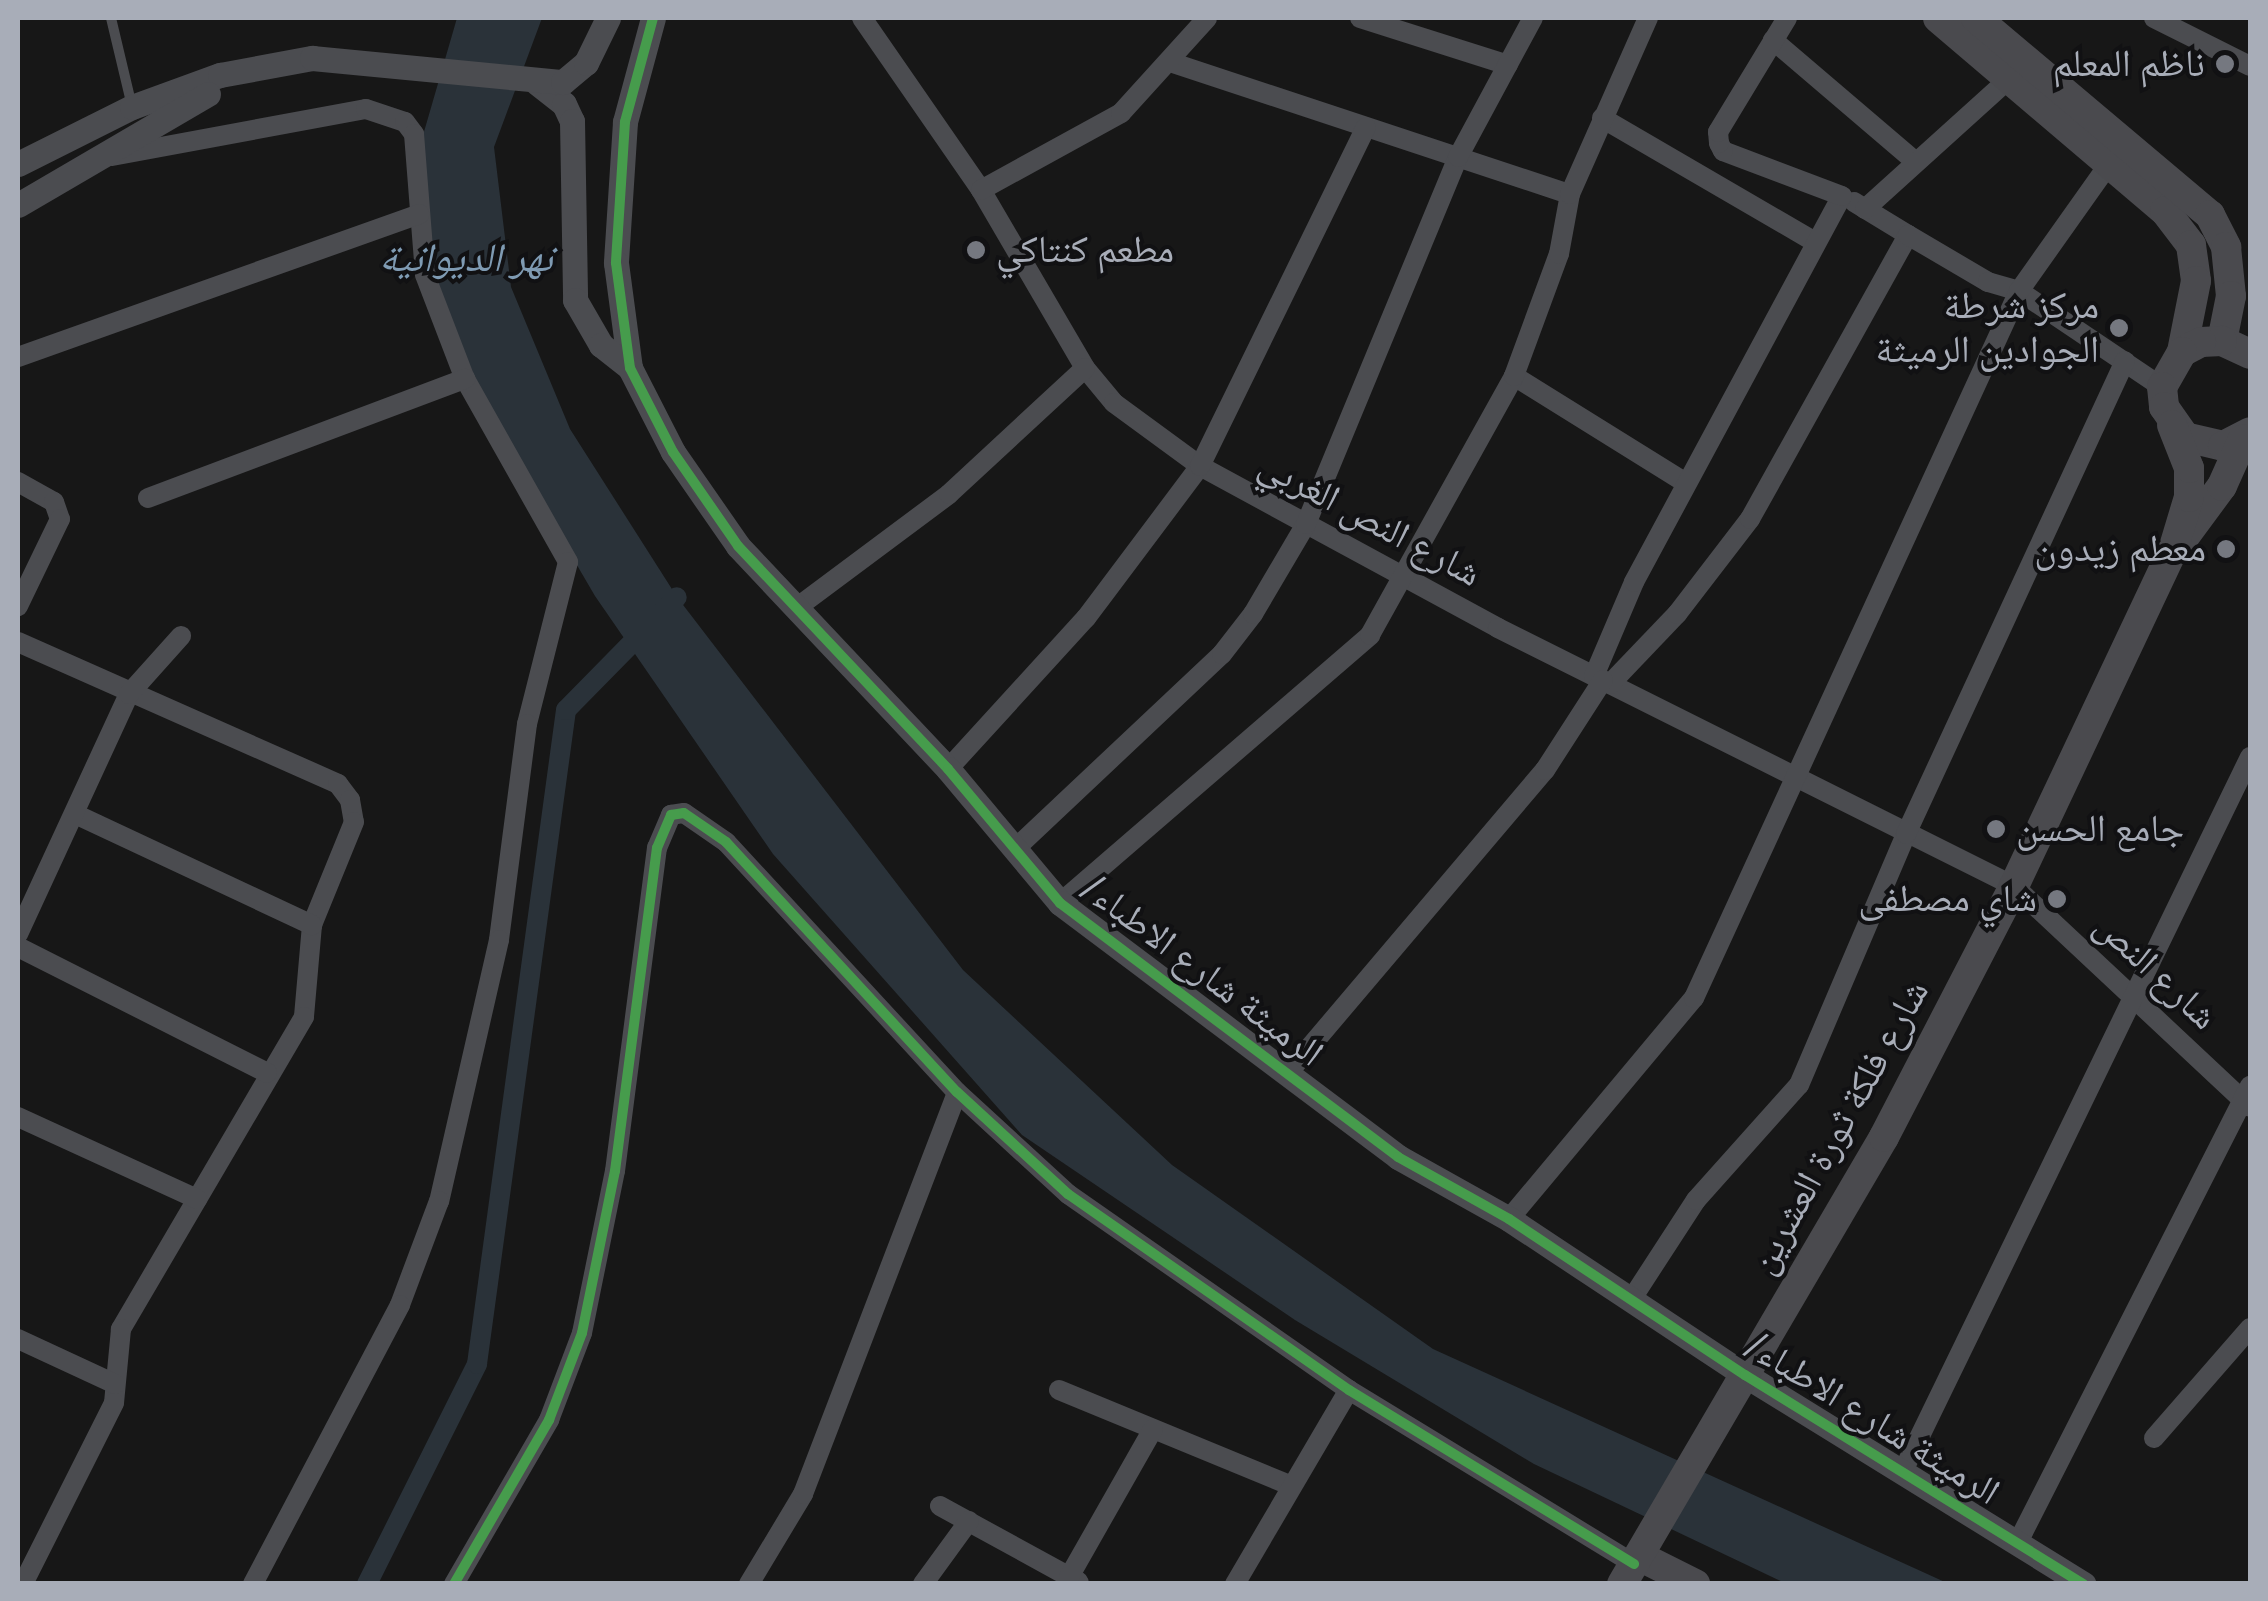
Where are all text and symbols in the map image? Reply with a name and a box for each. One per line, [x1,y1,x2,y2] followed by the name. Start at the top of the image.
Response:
[2053,41,2205,87] place label: ناظم المعلم
[2214,53,2236,75] marker: ناظم المعلم
[996,227,1174,273] place label: مطعم كنتاكي
[379,234,553,282] water label: نهر الديوانية
[965,239,987,261] marker: مطعم كنتاكي
[1875,283,2099,372] place label: مركز شرطة الجوادين الرميثة
[2108,317,2130,339] marker: مركز شرطة الجوادين الرميثة
[1251,441,1489,597] street label: شارع النص الغربي
[2034,526,2206,572] place label: معطم زيدون
[2215,538,2237,560] marker: معطم زيدون
[2016,806,2184,852] place label: جامع الحسن
[1985,818,2007,840] marker: جامع الحسن
[1072,864,1332,1076] street label: /الرميثة شارع الاطباء
[1858,876,2037,922] place label: شاي مصطفى
[2046,888,2068,910] marker: شاي مصطفى
[2085,903,2227,1039] street label: شارع النص
[1739,972,1939,1282] street label: شارع فلكة ثورة العشرين
[1736,1321,2008,1515] street label: /الرميثة شارع الاطباء

